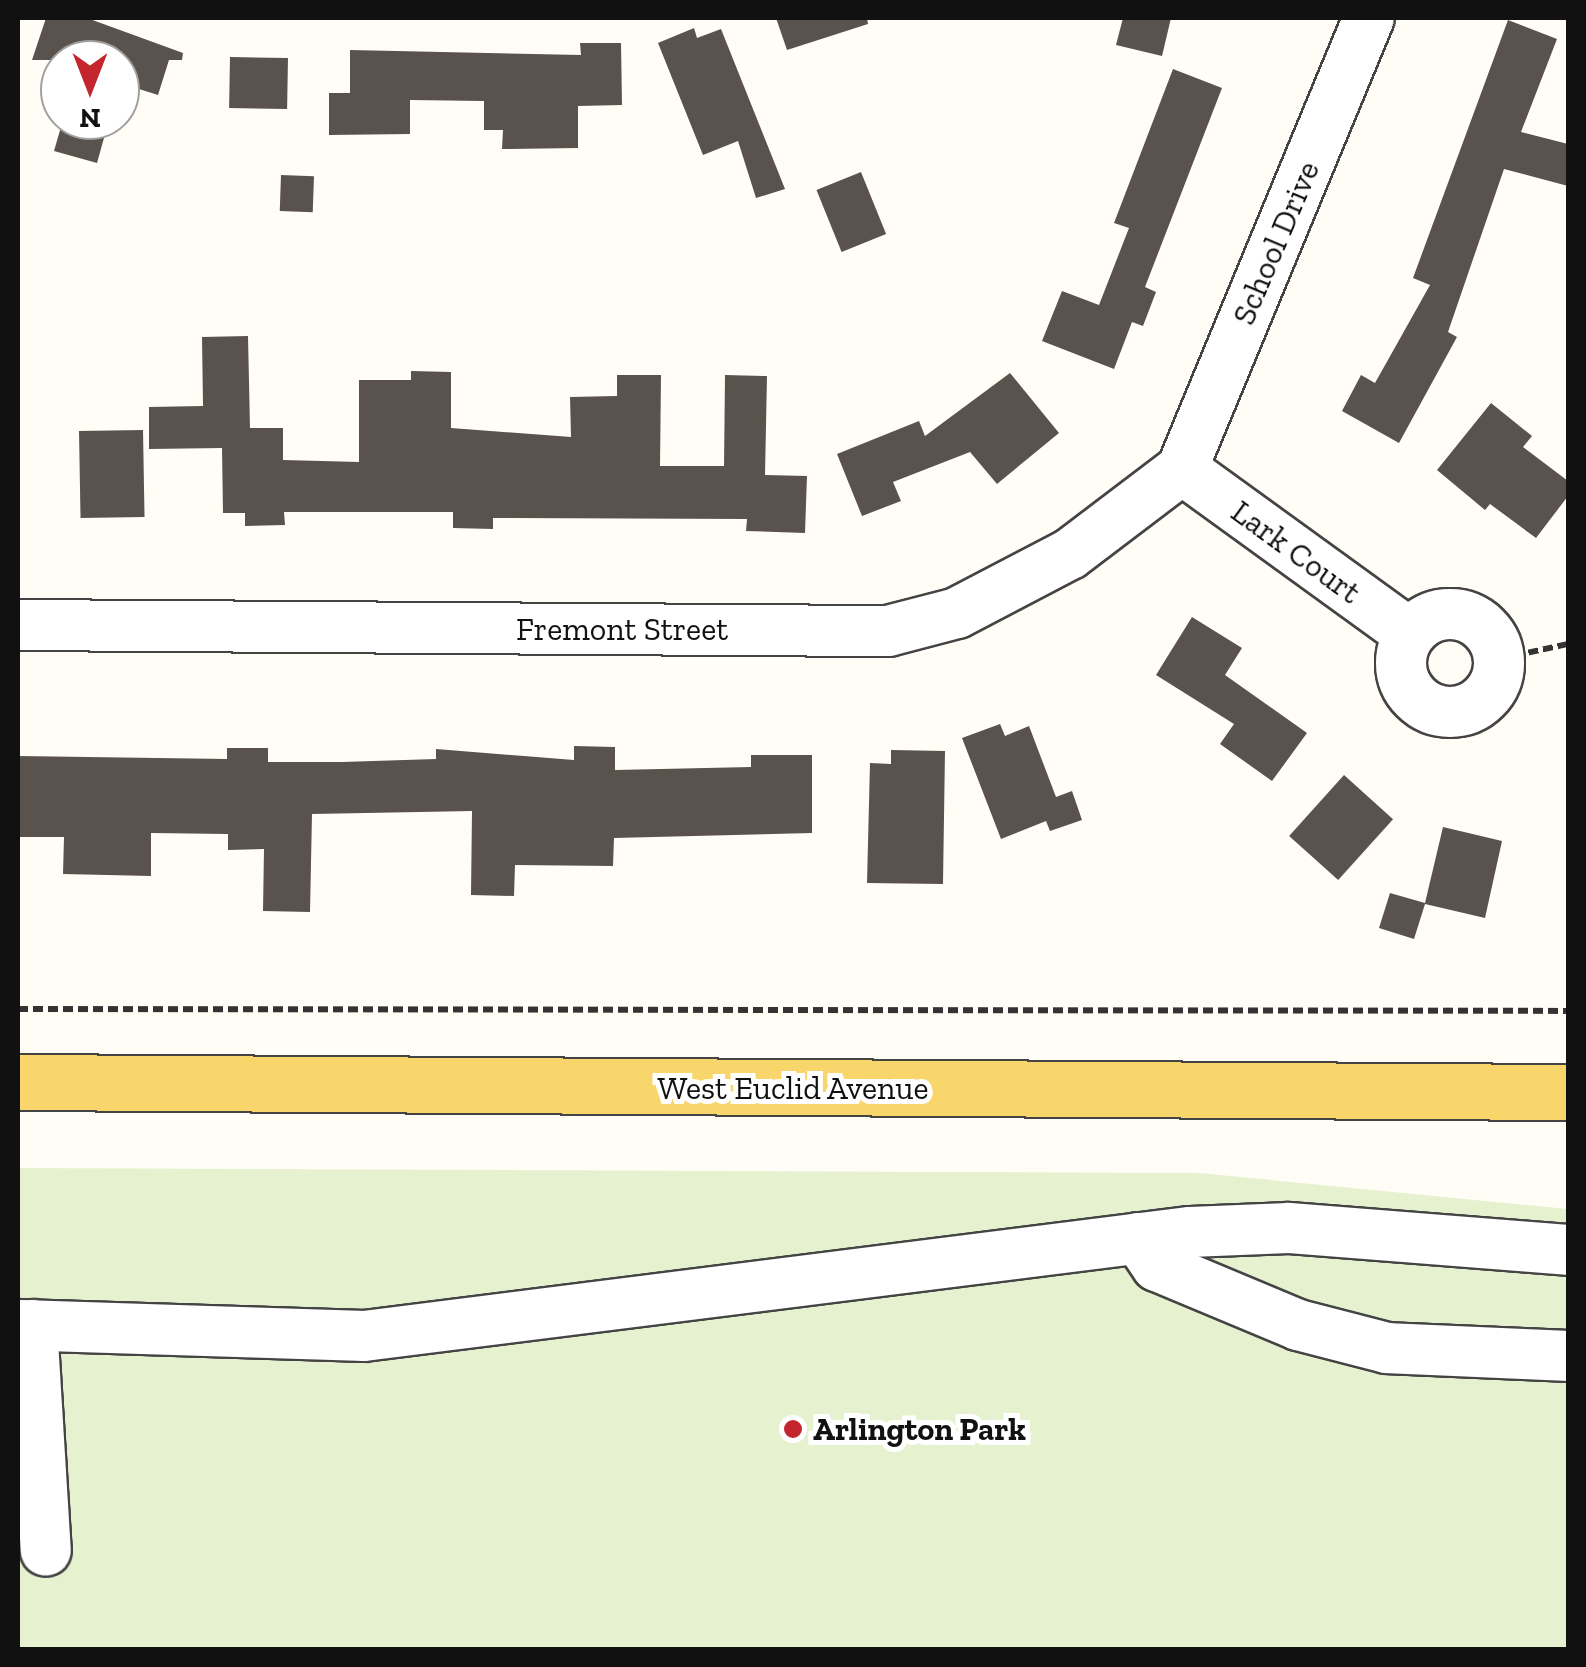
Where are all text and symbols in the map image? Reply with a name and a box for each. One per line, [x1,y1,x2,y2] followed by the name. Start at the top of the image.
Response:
[40,40,140,140] north arrow
[79,102,101,135] text: N
[1224,156,1328,330] street label: School Drive
[1224,492,1368,612] street label: Lark Court
[516,610,728,648] street label: Fremont Street
[657,1069,929,1107] street label: West Euclid Avenue
[813,1410,1026,1448] place label: Arlington Park
[782,1418,804,1440] marker: Arlington Park

